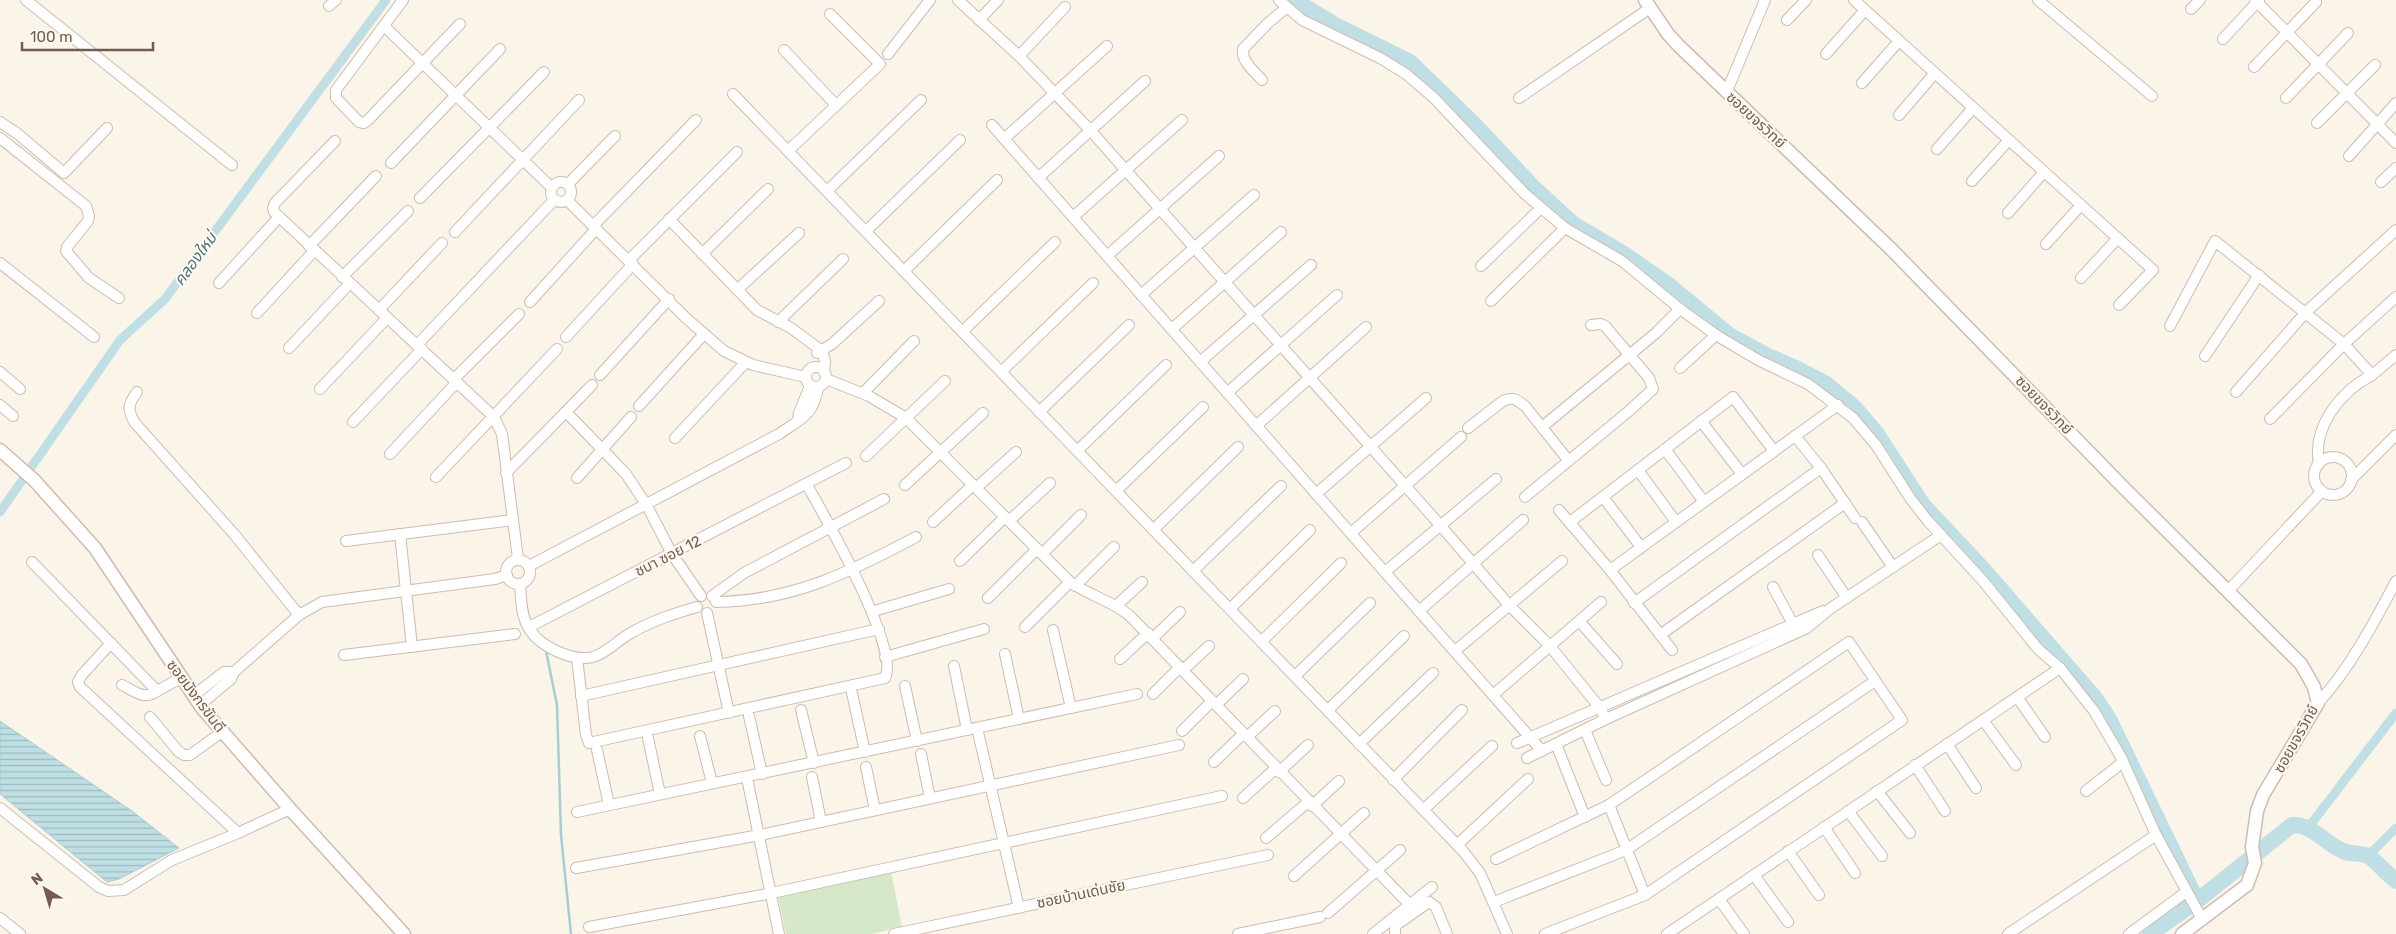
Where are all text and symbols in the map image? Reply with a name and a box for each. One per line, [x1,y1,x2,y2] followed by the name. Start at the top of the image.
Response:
[22,20,154,52] scale bar
[30,28,72,46] text: 100 m
[1723,88,1790,152] street label: ซอยขจรวิทย์
[170,227,222,289] water label: คลองใหม่
[2012,372,2077,438] street label: ซอยขจรวิทย์
[632,532,704,580] street label: ชบา ซอย 12
[163,656,229,736] street label: ซอยมังกรขันดี
[2270,702,2322,776] street label: ซอยขจรวิทย์
[20,864,70,914] north arrow
[28,869,47,889] text: N
[1035,876,1127,912] street label: ซอยบ้านเด่นชัย

